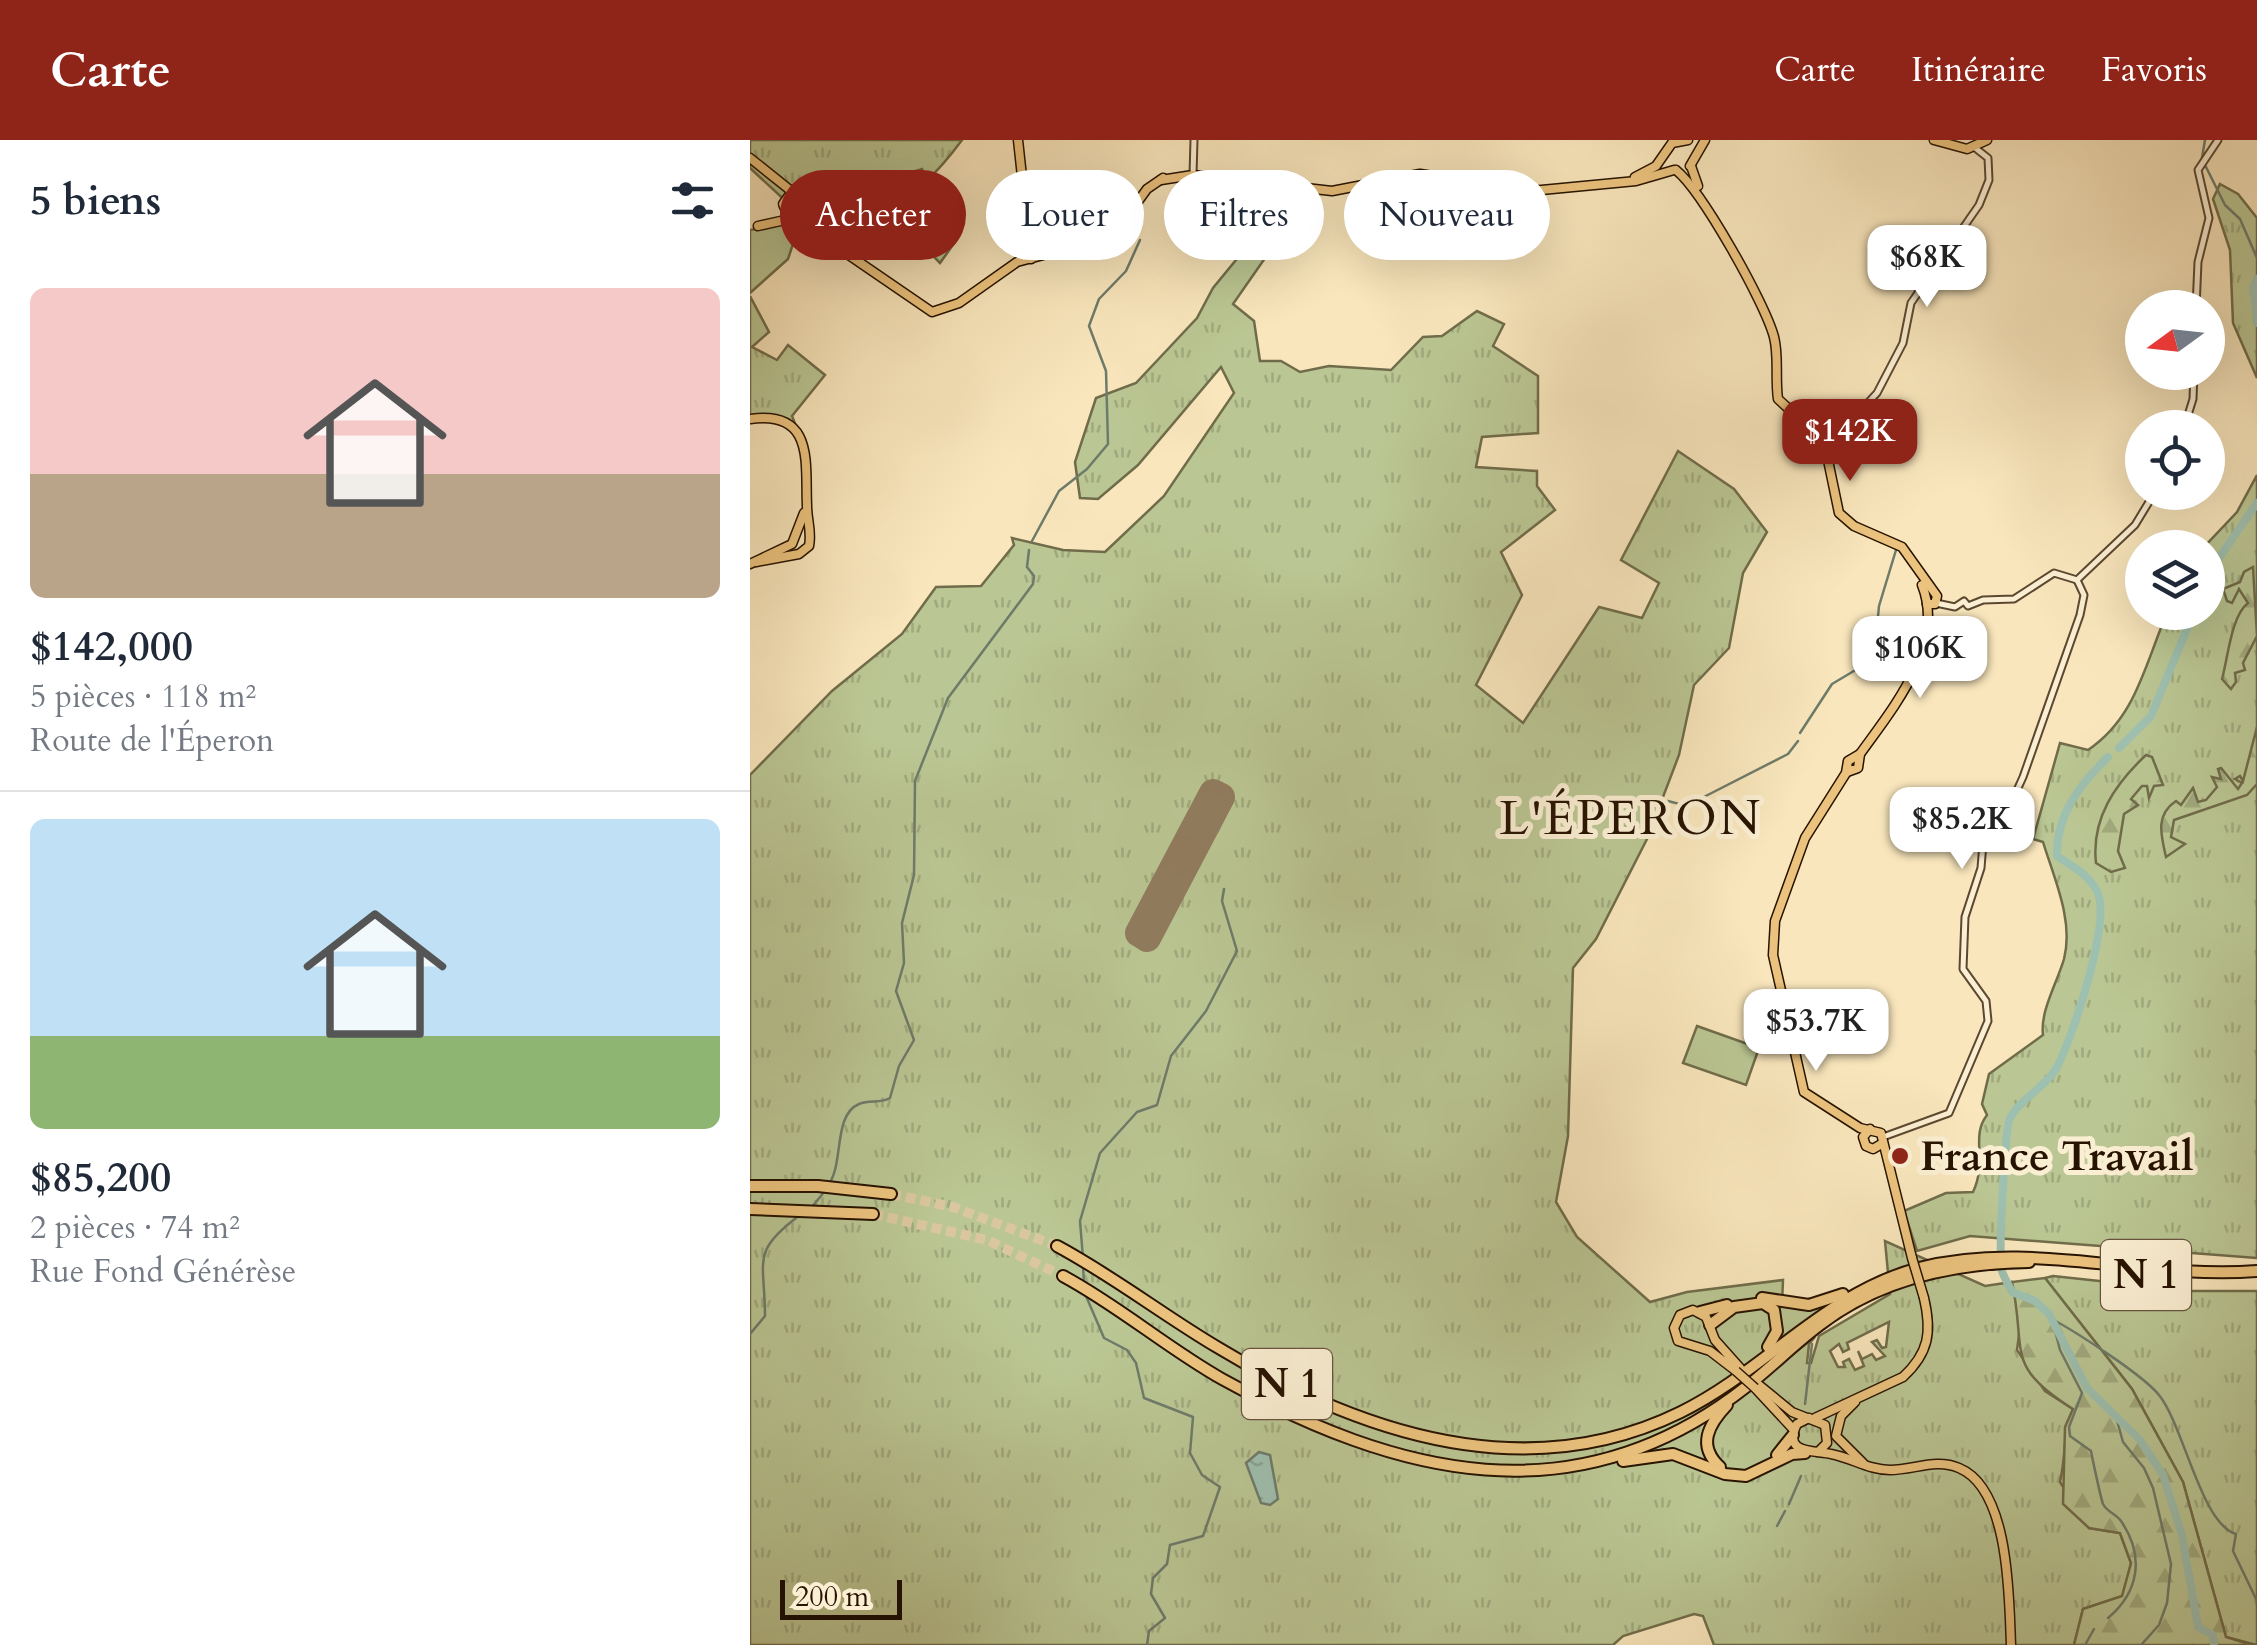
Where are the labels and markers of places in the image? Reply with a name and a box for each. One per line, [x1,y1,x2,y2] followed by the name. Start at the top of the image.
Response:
[1868,225,1986,310] pin: $68K
[1780,399,1920,484] pin: $142K
[1850,616,1990,701] pin: $106K
[1881,787,2043,872] pin: $85.2K
[1735,989,1897,1074] pin: $53.7K
[1920,1128,2193,1185] place label: France Travail
[1889,1145,1911,1167] marker: France Travail

